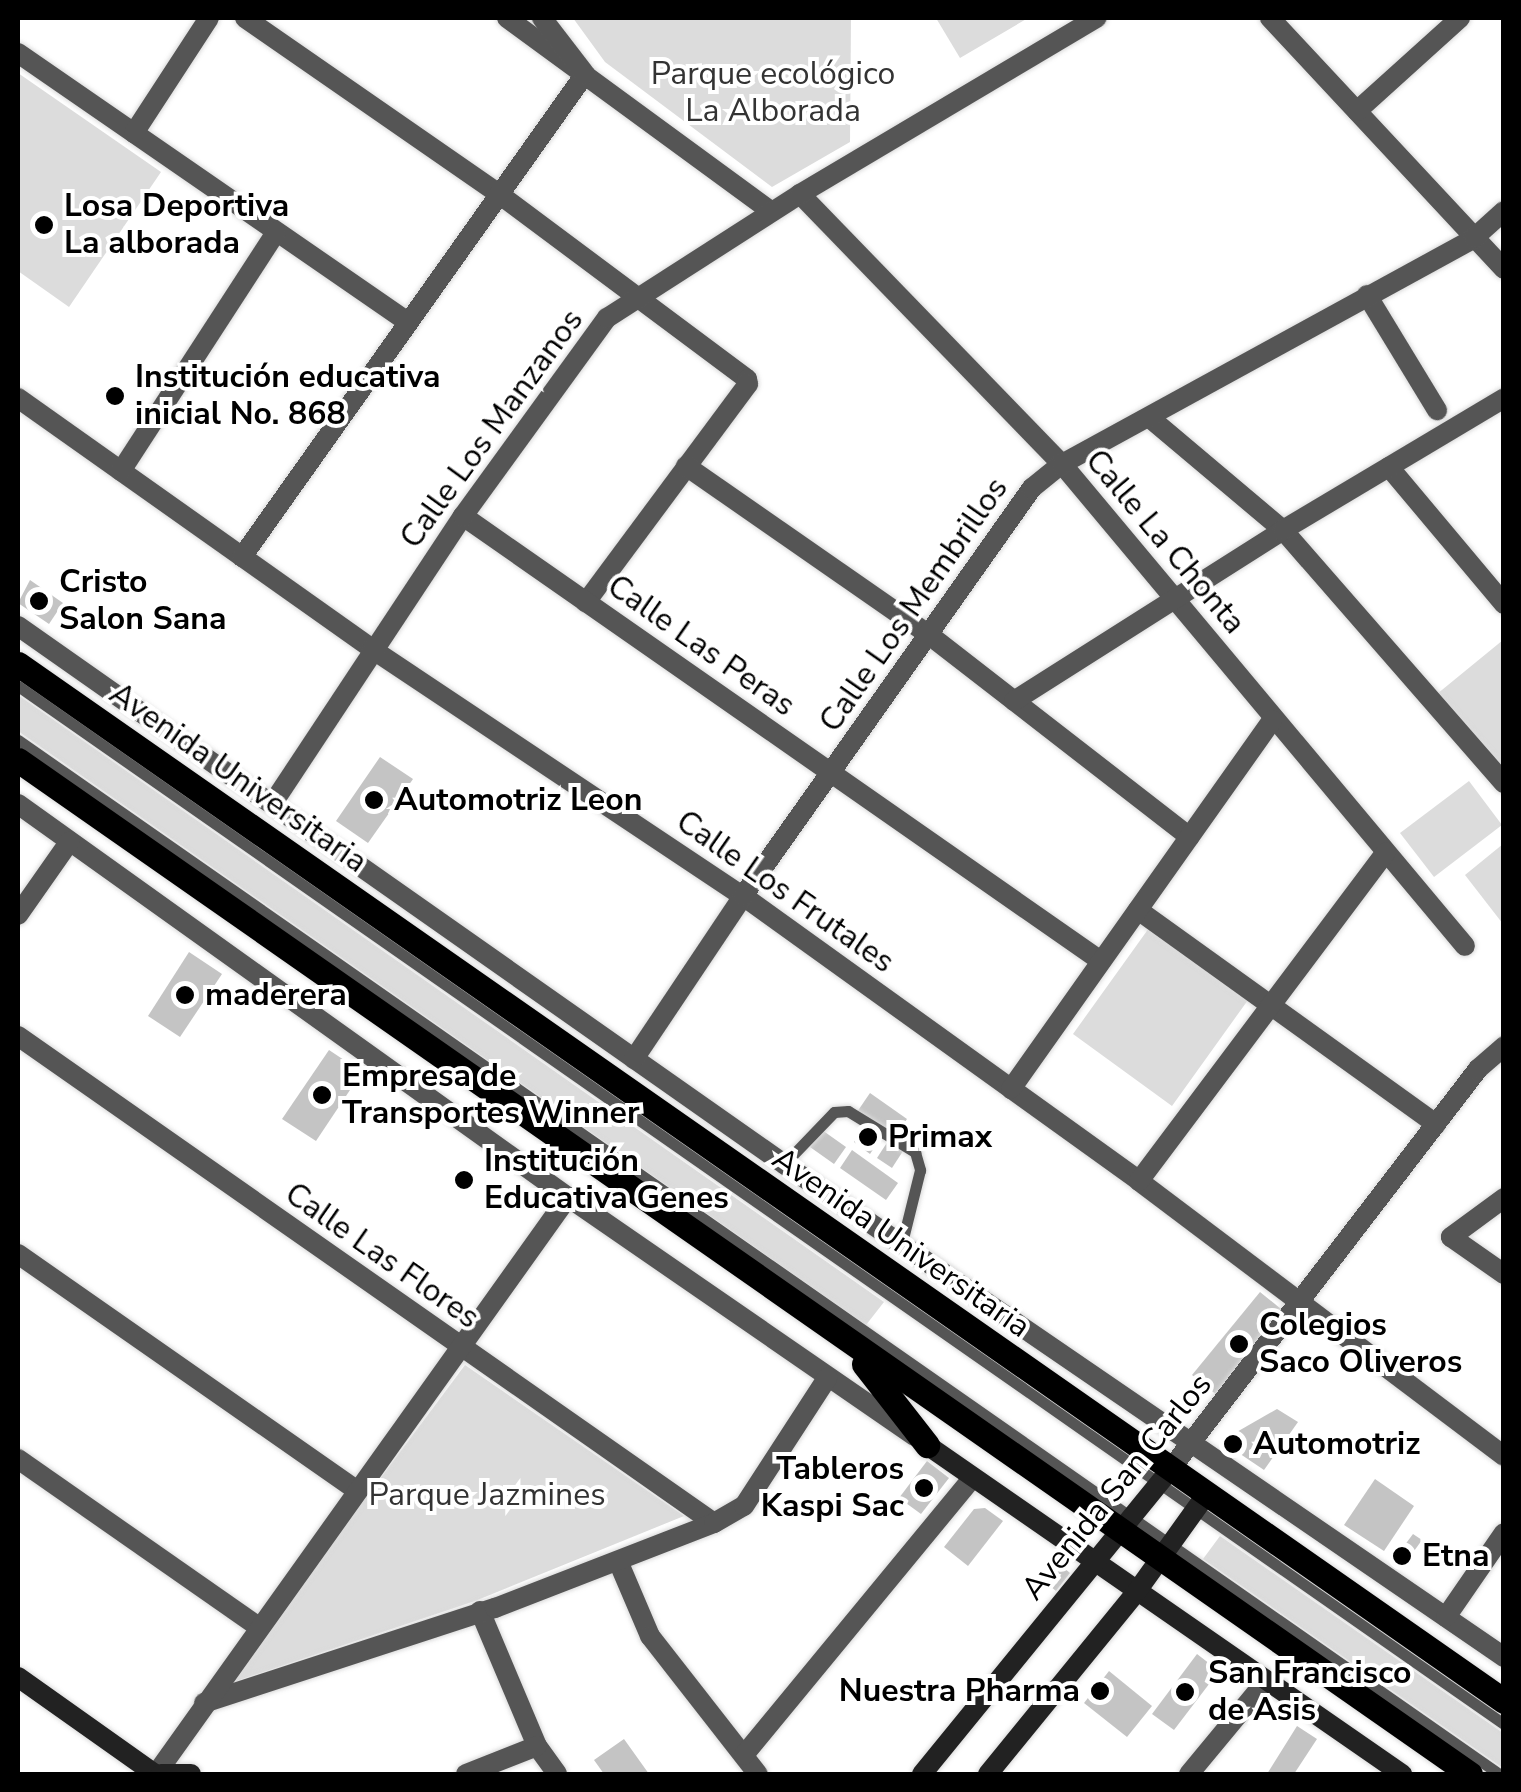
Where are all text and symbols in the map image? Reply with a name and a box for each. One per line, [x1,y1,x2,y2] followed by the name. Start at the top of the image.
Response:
[651,56,895,131] park label: Parque ecológico La Alborada
[64,188,289,263] place label: Losa Deportiva La alborada
[33,214,55,236] marker: Losa Deportiva La alborada
[392,302,592,556] street label: Calle Los Manzanos
[135,359,441,434] place label: Institución educativa inicial No. 868
[104,385,126,407] marker: Institución educativa inicial No. 868
[1077,442,1253,642] street label: Calle La Chonta
[812,470,1016,740] street label: Calle Los Membrillos
[59,564,226,639] place label: Cristo Salon Sana
[600,567,802,725] street label: Calle Las Peras
[28,590,50,612] marker: Cristo Salon Sana
[102,675,374,881] street label: Avenida Universitaria
[394,781,642,819] place label: Automotriz Leon
[363,789,385,811] marker: Automotriz Leon
[669,803,901,981] street label: Calle Los Frutales
[205,976,347,1014] place label: maderera
[174,984,196,1006] marker: maderera
[342,1058,640,1133] place label: Empresa de Transportes Winner
[311,1084,333,1106] marker: Empresa de Transportes Winner
[888,1118,992,1156] place label: Primax
[857,1126,879,1148] marker: Primax
[765,1140,1037,1346] street label: Avenida Universitaria
[484,1143,729,1218] place label: Institución Educativa Genes
[453,1169,475,1191] marker: Institución Educativa Genes
[277,1175,487,1337] street label: Calle Las Flores
[1259,1307,1462,1382] place label: Colegios Saco Oliveros
[1228,1333,1250,1355] marker: Colegios Saco Oliveros
[1014,1366,1220,1608] street label: Avenida San Carlos
[1253,1425,1420,1463] place label: Automotriz
[1222,1433,1244,1455] marker: Automotriz
[761,1451,904,1526] place label: Tableros Kaspi Sac
[368,1476,606,1514] park label: Parque Jazmines
[913,1477,935,1499] marker: Tableros Kaspi Sac
[1422,1537,1489,1575] place label: Etna
[1391,1545,1413,1567] marker: Etna
[1208,1655,1411,1730] place label: San Francisco de Asis
[839,1672,1080,1710] place label: Nuestra Pharma
[1172,1679,1198,1705] marker: San Francisco de Asis
[1089,1680,1111,1702] marker: Nuestra Pharma

